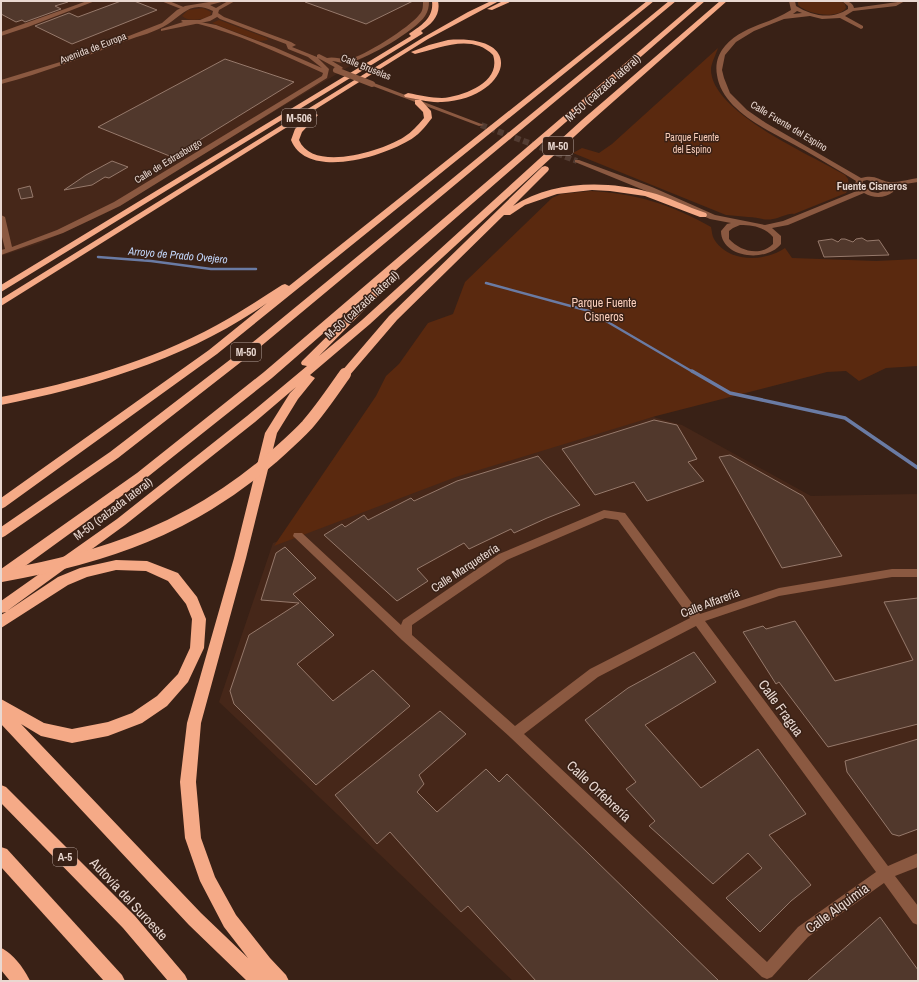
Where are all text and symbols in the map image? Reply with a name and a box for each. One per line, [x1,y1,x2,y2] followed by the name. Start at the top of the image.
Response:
[57,29,128,67] street label: Avenida de Europa
[339,51,393,83] street label: Calle Bruselas
[562,51,644,125] street label: M-50 (calzada lateral)
[748,98,830,154] street label: Calle Fuente del Espino
[282,109,316,127] road number: M-506
[665,131,720,156] park label: Parque Fuente del Espino
[132,135,205,186] street label: Calle de Estrasburgo
[543,137,573,155] road number: M-50
[837,179,907,193] district label: Fuente Cisneros
[127,244,228,266] water label: Arroyo de Prado Ovejero
[321,267,403,343] street label: M-50 (calzada lateral)
[571,295,637,325] park label: Parque Fuente Cisneros
[231,343,261,361] road number: M-50
[70,474,156,544] street label: M-50 (calzada lateral)
[428,540,503,596] street label: Calle Marquetería
[678,584,742,622] street label: Calle Alfarería
[754,676,808,740] street label: Calle Fragua
[563,757,635,826] street label: Calle Orfebrería
[53,848,77,866] road number: A-5
[85,853,172,944] street label: Autovía del Suroeste
[802,879,873,937] street label: Calle Alquimia

